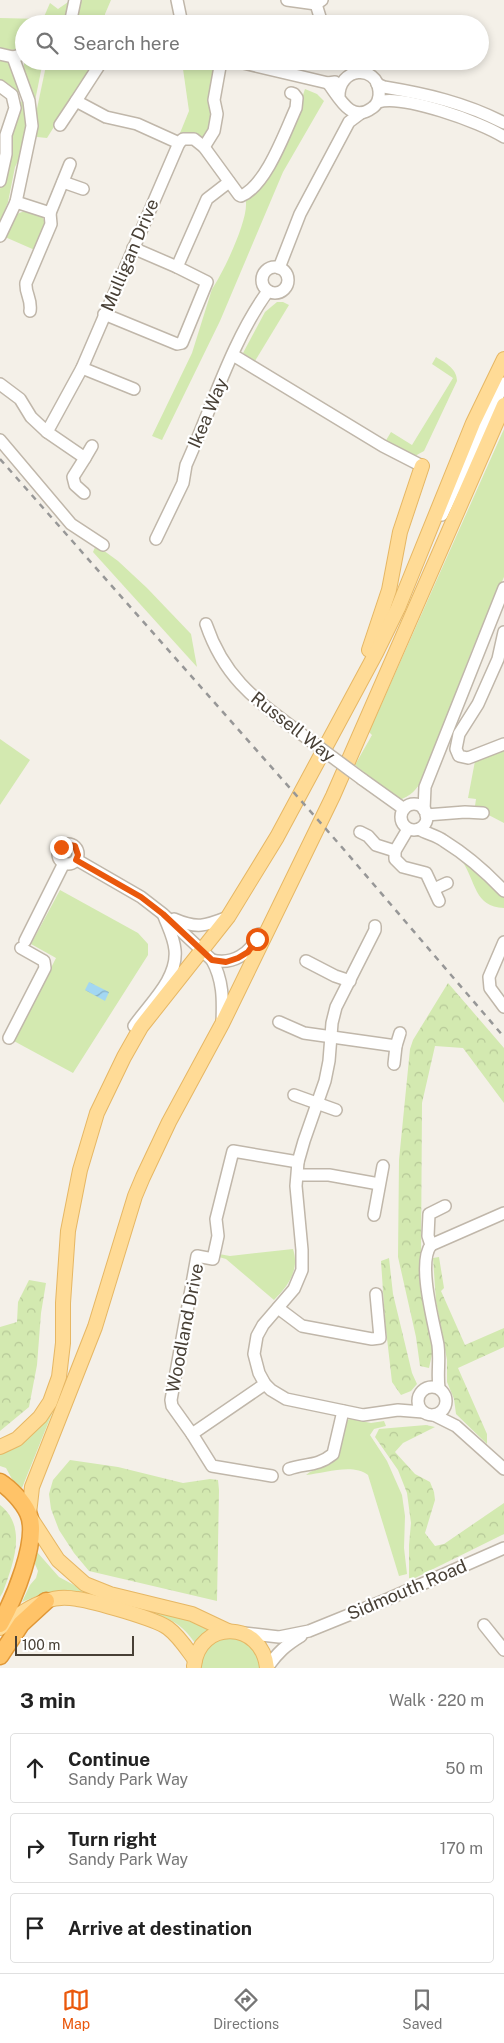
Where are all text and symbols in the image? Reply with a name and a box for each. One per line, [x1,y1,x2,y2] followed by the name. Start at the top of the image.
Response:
[15,15,489,70] search box
[33,29,61,57] icon: search
[73,32,180,54] text: Search here
[96,195,163,314] street label: Mulligan Drive
[183,374,232,451] street label: Ikea Way
[247,687,340,766] street label: Russell Way
[50,836,73,859] route end
[246,928,269,951] route start
[162,1261,207,1394] street label: Woodland Drive
[344,1555,470,1624] street label: Sidmouth Road
[15,1633,134,1656] scale bar
[22,1637,60,1653] text: 100 m
[20,1688,76,1713] text: 3 min
[389,1691,484,1710] text: Walk · 220 m
[68,1748,150,1770] text: Continue
[21,1754,49,1782] icon: ahead
[445,1759,483,1778] text: 50 m
[68,1770,188,1789] text: Sandy Park Way
[68,1828,157,1850] text: Turn right
[21,1834,49,1862] icon: right
[440,1839,483,1858] text: 170 m
[68,1850,188,1869] text: Sandy Park Way
[21,1914,49,1942] icon: arrive
[68,1917,252,1939] text: Arrive at destination
[62,1986,90,2032] tab: Map
[213,1986,279,2032] tab: Directions
[402,1986,442,2032] tab: Saved

